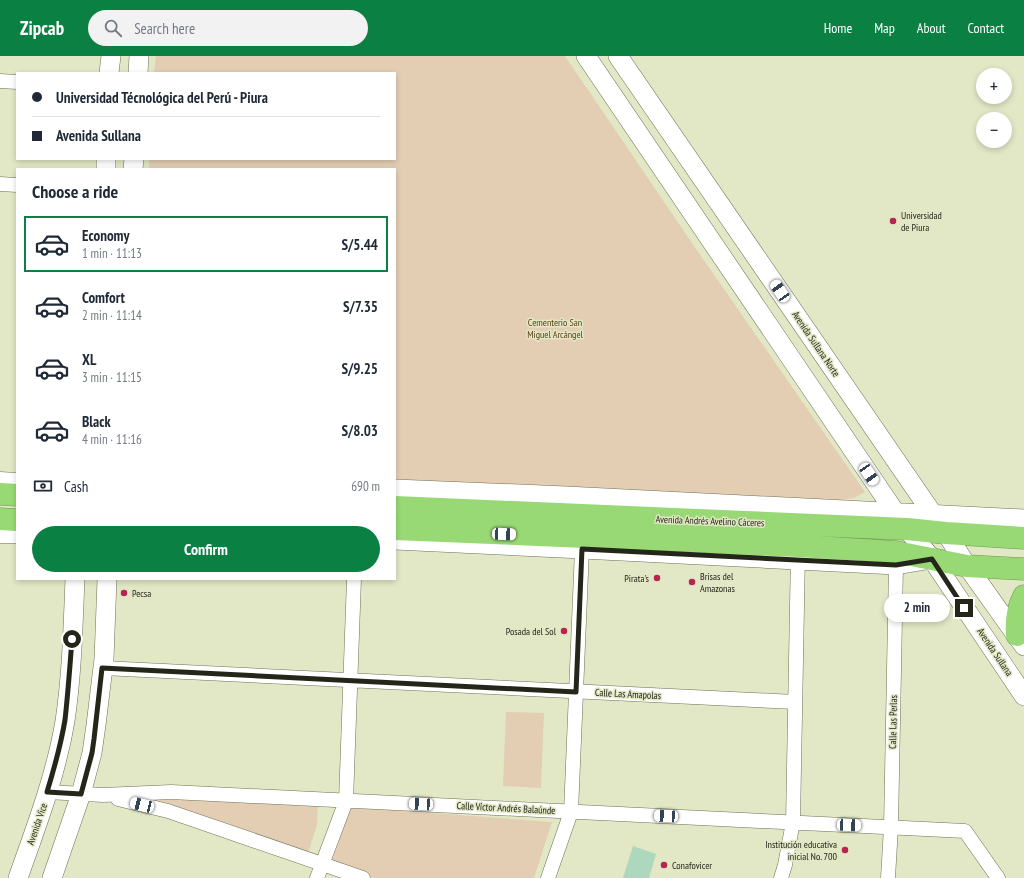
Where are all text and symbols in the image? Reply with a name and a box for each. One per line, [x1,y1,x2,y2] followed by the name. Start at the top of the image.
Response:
[88,10,368,46] search box
[20,16,64,40] text: Zipcab
[102,17,124,39] icon: search
[134,19,195,38] text: Search here
[824,19,852,37] text: Home
[874,19,895,37] text: Map
[917,19,946,37] text: About
[968,19,1004,37] text: Contact
[976,68,1012,148] map controls
[976,68,1012,104] button: +
[56,88,268,107] text: Universidad Técnológica del Perú - Piura
[976,112,1012,148] button: −
[56,126,141,145] text: Avenida Sullana
[32,180,118,203] text: Choose a ride
[901,209,942,234] place label: Universidad de Piura
[888,216,898,226] marker: Universidad de Piura
[34,226,70,262] icon: car
[82,226,130,245] text: Economy
[341,235,378,254] text: S/5.44
[82,245,142,262] text: 1 min · 11:13
[768,278,792,304] car
[34,288,70,324] icon: car
[82,288,125,307] text: Comfort
[343,297,378,316] text: S/7.35
[82,307,142,324] text: 2 min · 11:14
[789,309,843,379] street label: Avenida Sullana Norte
[527,316,584,341] park label: Cementerio San Miguel Arcángel
[34,350,70,386] icon: car
[82,350,96,369] text: XL
[341,359,378,378] text: S/9.25
[82,369,142,386] text: 3 min · 11:15
[34,412,70,448] icon: car
[82,412,111,431] text: Black
[341,421,378,440] text: S/8.03
[82,431,142,448] text: 4 min · 11:16
[857,461,881,487] car
[32,475,54,497] icon: cash
[64,477,88,496] text: Cash
[351,478,380,495] text: 690 m
[655,513,765,529] street label: Avenida Andrés Avelino Cáceres
[32,526,380,572] button: Confirm
[492,528,516,540] car
[700,570,735,595] place label: Brisas del Amazonas
[624,572,650,585] place label: Pirata's
[652,573,662,583] marker: Pirata's
[687,577,697,587] marker: Brisas del Amazonas
[132,587,151,600] place label: Pecsa
[119,588,129,598] marker: Pecsa
[884,594,950,622] callout: 2 min
[904,599,930,616] text: 2 min
[955,599,973,617] route end
[506,625,557,638] place label: Posada del Sol
[559,626,569,636] marker: Posada del Sol
[974,626,1016,678] street label: Avenida Sullana
[63,630,81,648] route start
[595,686,662,702] street label: Calle Las Amapolas
[886,694,900,749] street label: Calle Las Perlas
[129,796,155,814] car
[409,797,433,811] car
[456,799,556,817] street label: Calle Víctor Andrés Balaúnde
[24,801,50,847] street label: Avenida Vice
[654,809,678,823] car
[837,819,861,831] car
[765,838,837,863] place label: Institución educativa inicial No. 700
[840,845,850,855] marker: Institución educativa inicial No. 700
[672,859,712,872] place label: Conafovicer
[659,860,669,870] marker: Conafovicer

